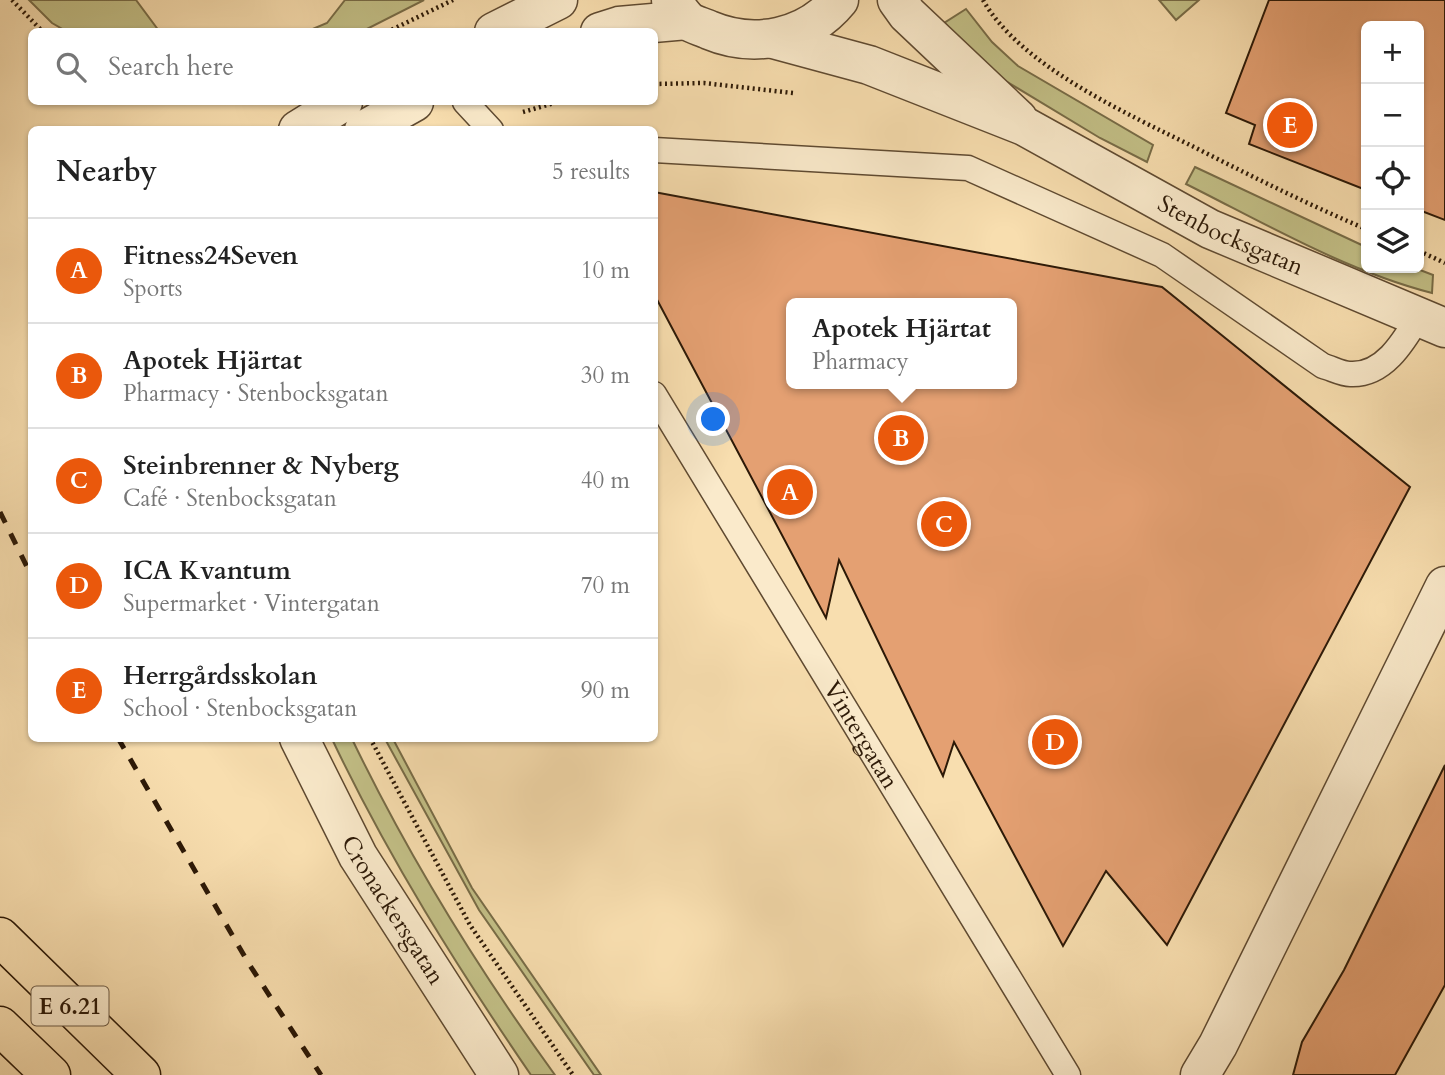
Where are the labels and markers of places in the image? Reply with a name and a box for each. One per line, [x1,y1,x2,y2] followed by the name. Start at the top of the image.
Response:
[1267,99,1313,151] pin: E
[878,412,924,464] pin: B
[767,466,813,518] pin: A
[921,498,967,550] pin: C
[1032,716,1078,768] pin: D

